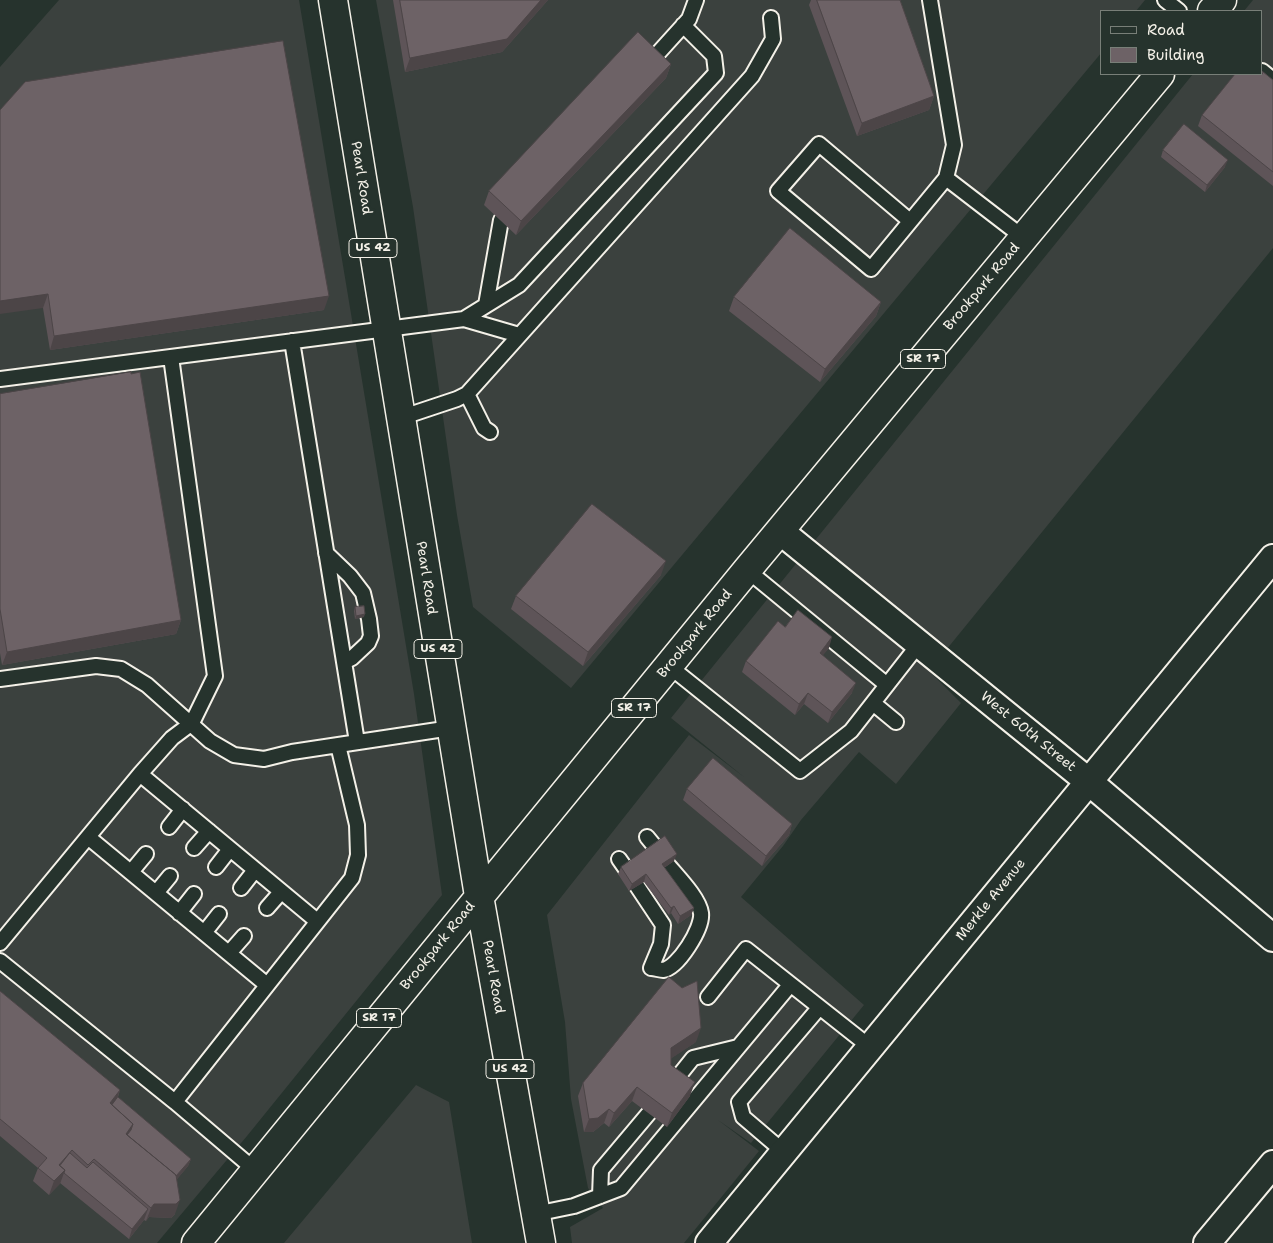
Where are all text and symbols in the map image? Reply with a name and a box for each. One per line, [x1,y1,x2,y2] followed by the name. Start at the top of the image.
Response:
[1100,10,1263,75] legend
[1147,20,1185,40] text: Road
[1147,45,1204,65] text: Building
[347,140,375,216] street label: Pearl Road
[349,238,397,258] road number: US 42
[940,240,1024,334] street label: Brookpark Road
[900,349,946,368] road number: SR 17
[412,540,440,616] street label: Pearl Road
[654,586,736,682] street label: Brookpark Road
[414,640,462,659] road number: US 42
[977,688,1079,776] street label: West 60th Street
[612,698,656,718] road number: SR 17
[953,855,1029,945] street label: Merkle Avenue
[397,898,479,994] street label: Brookpark Road
[478,939,508,1015] street label: Pearl Road
[356,1008,402,1028] road number: SR 17
[486,1060,534,1078] road number: US 42

